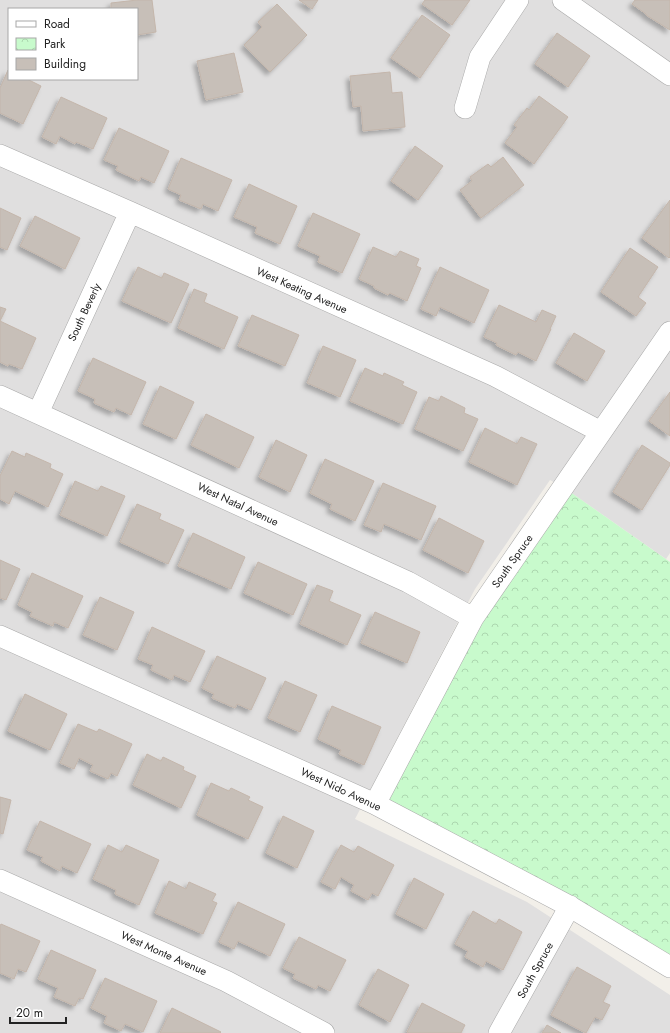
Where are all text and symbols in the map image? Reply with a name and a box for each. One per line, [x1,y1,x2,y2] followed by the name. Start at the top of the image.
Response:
[8,8,138,80] legend
[44,15,70,33] text: Road
[44,35,66,53] text: Park
[44,55,86,73] text: Building
[254,263,350,317] street label: West Keating Avenue
[64,280,105,344] street label: South Beverly
[195,478,282,530] street label: West Natal Avenue
[488,531,537,591] street label: South Spruce
[298,763,384,815] street label: West Nido Avenue
[118,927,210,979] street label: West Monte Avenue
[513,939,557,1001] street label: South Spruce
[10,999,66,1025] scale bar
[16,1004,43,1022] text: 20 m

